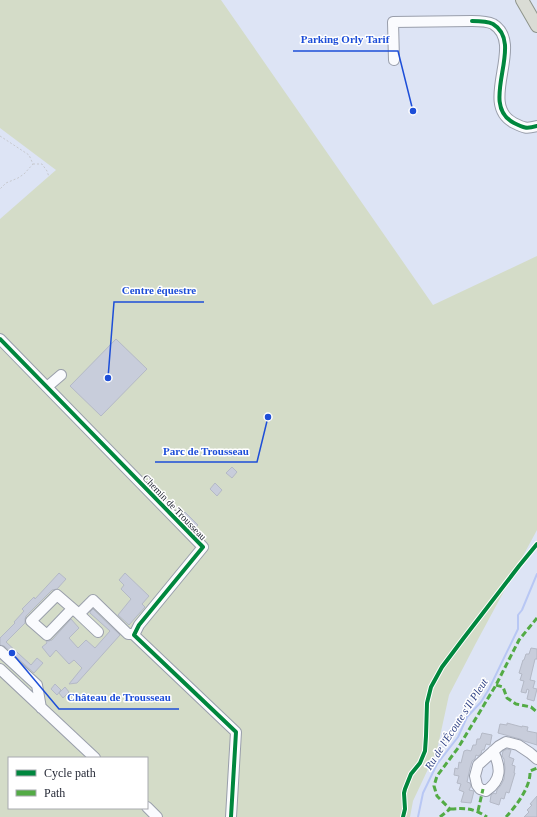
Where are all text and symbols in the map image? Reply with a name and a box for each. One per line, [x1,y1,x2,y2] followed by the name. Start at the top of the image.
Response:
[293,28,398,51] callout: Parking Orly Tarif
[301,33,390,45] text: Parking Orly Tarif
[114,279,204,302] callout: Centre équestre
[122,284,196,296] text: Centre équestre
[155,439,257,462] callout: Parc de Trousseau
[163,445,249,457] text: Parc de Trousseau
[141,472,209,542] street label: Chemin de Trousseau
[422,675,490,773] water label: Ru de l'Écoute s'Il Pleut
[59,686,179,709] callout: Château de Trousseau
[67,691,171,703] text: Château de Trousseau
[8,757,148,809] legend
[44,766,96,780] text: Cycle path
[44,786,65,800] text: Path

